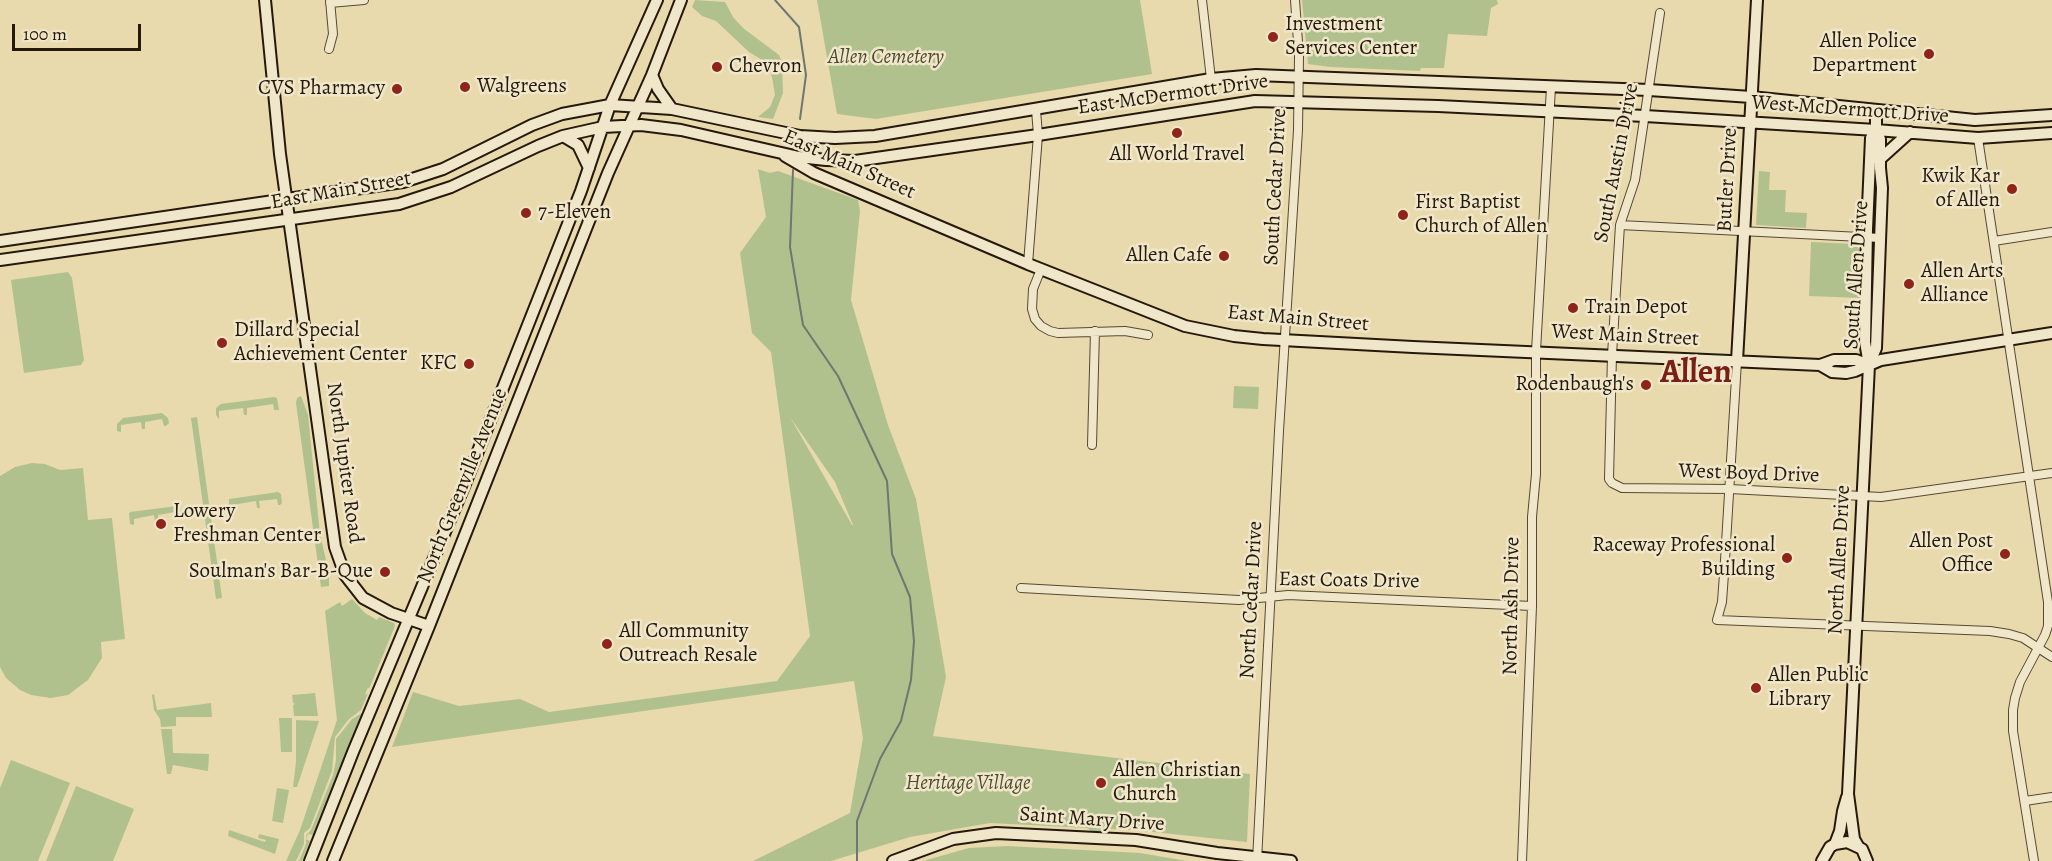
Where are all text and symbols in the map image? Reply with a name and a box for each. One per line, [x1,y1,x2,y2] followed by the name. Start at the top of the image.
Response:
[15,12,144,50] scale bar
[1285,12,1417,62] place label: Investment Services Center
[23,22,67,46] text: 100 m
[1812,29,1917,79] place label: Allen Police Department
[1266,30,1280,44] marker: Investment Services Center
[828,45,944,71] park label: Allen Cemetery
[1922,47,1936,61] marker: Allen Police Department
[729,54,802,80] place label: Chevron
[710,60,724,74] marker: Chevron
[1076,69,1270,121] street label: East McDermott Drive
[477,74,567,100] place label: Walgreens
[258,76,385,102] place label: CVS Pharmacy
[458,80,472,94] marker: Walgreens
[1589,81,1645,245] street label: South Austin Drive
[390,82,404,96] marker: CVS Pharmacy
[1750,91,1950,129] street label: West McDermott Drive
[1259,108,1293,266] street label: South Cedar Drive
[779,125,919,205] street label: East Main Street
[1170,126,1184,140] marker: All World Travel
[1713,127,1743,233] street label: Butler Drive
[1110,142,1244,168] place label: All World Travel
[1921,164,2000,214] place label: Kwik Kar of Allen
[269,166,413,216] street label: East Main Street
[2005,182,2019,196] marker: Kwik Kar of Allen
[1415,190,1547,240] place label: First Baptist Church of Allen
[538,200,611,226] place label: 7-Eleven
[1839,200,1875,350] street label: South Allen Drive
[519,206,533,220] marker: 7-Eleven
[1396,208,1410,222] marker: First Baptist Church of Allen
[1126,243,1212,269] place label: Allen Cafe
[1217,249,1231,263] marker: Allen Cafe
[1921,259,2003,309] place label: Allen Arts Alliance
[1902,277,1916,291] marker: Allen Arts Alliance
[1585,295,1688,321] place label: Train Depot
[1226,300,1370,338] street label: East Main Street
[1566,301,1580,315] marker: Train Depot
[234,318,407,368] place label: Dillard Special Achievement Center
[1551,320,1699,352] street label: West Main Street
[215,336,229,350] marker: Dillard Special Achievement Center
[420,351,457,377] place label: KFC
[1660,354,1732,394] district label: Allen
[462,357,476,371] marker: KFC
[1515,372,1634,398] place label: Rodenbaugh's
[1639,378,1653,392] marker: Rodenbaugh's
[320,381,368,545] street label: North Jupiter Road
[412,385,514,587] street label: North Greenville Avenue
[1678,459,1820,489] street label: West Boyd Drive
[1823,485,1857,635] street label: North Allen Drive
[173,499,321,549] place label: Lowery Freshman Center
[154,517,168,531] marker: Lowery Freshman Center
[1235,520,1269,680] street label: North Cedar Drive
[1909,529,1993,579] place label: Allen Post Office
[1592,533,1775,583] place label: Raceway Professional Building
[1498,536,1526,676] street label: North Ash Drive
[1998,547,2012,561] marker: Allen Post Office
[1780,551,1794,565] marker: Raceway Professional Building
[189,559,373,585] place label: Soulman's Bar-B-Que
[378,565,392,579] marker: Soulman's Bar-B-Que
[1278,567,1420,595] street label: East Coats Drive
[619,619,757,669] place label: All Community Outreach Resale
[600,637,614,651] marker: All Community Outreach Resale
[1768,663,1869,713] place label: Allen Public Library
[1749,681,1763,695] marker: Allen Public Library
[1113,758,1241,808] place label: Allen Christian Church
[906,771,1030,797] park label: Heritage Village
[1094,776,1108,790] marker: Allen Christian Church
[1019,802,1165,838] street label: Saint Mary Drive

